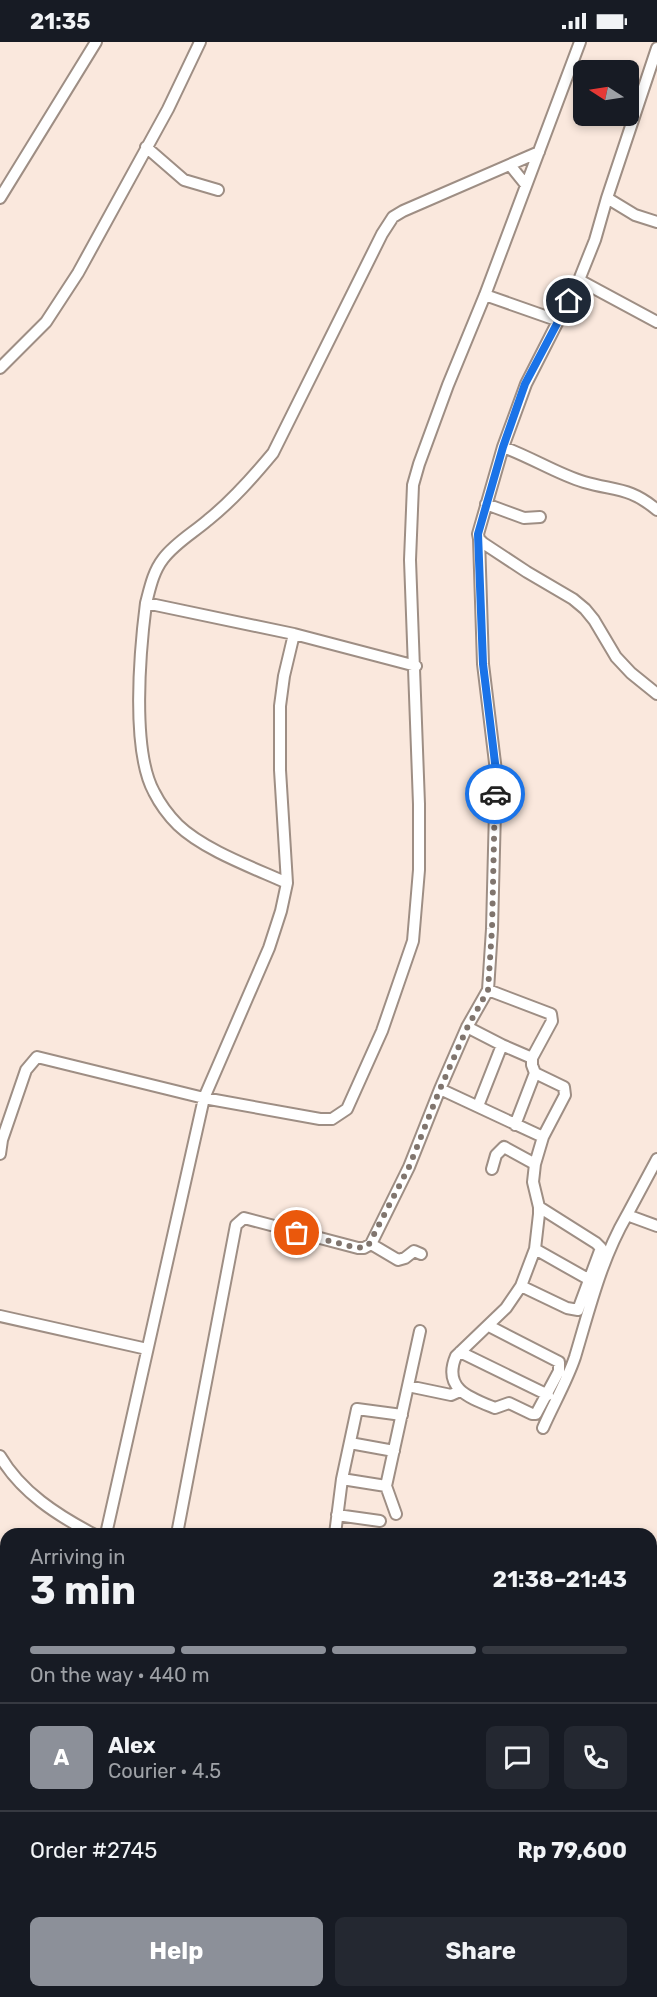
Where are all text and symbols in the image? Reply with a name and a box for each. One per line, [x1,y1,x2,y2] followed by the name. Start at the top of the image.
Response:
[30,8,90,35] text: 21:35
[573,60,639,126] north arrow
[573,60,639,126] map controls
[543,275,594,326] pin
[552,284,585,317] icon: home
[465,764,525,824] courier
[479,778,512,811] icon: car
[271,1207,322,1258] pin
[280,1216,313,1249] icon: bag
[30,1545,125,1569] text: Arriving in
[493,1566,627,1593] text: 21:38–21:43
[30,1568,136,1614] text: 3 min
[30,1663,209,1687] text: On the way · 440 m
[486,1726,549,1789] button: chat
[564,1726,627,1789] button: phone
[108,1732,156,1759] text: Alex
[54,1744,69,1771] text: A
[108,1759,221,1783] text: Courier · 4.5
[30,1837,157,1864] text: Order #2745
[517,1837,627,1864] text: Rp 79,600
[30,1917,323,1986] button: Help
[335,1917,627,1986] button: Share

